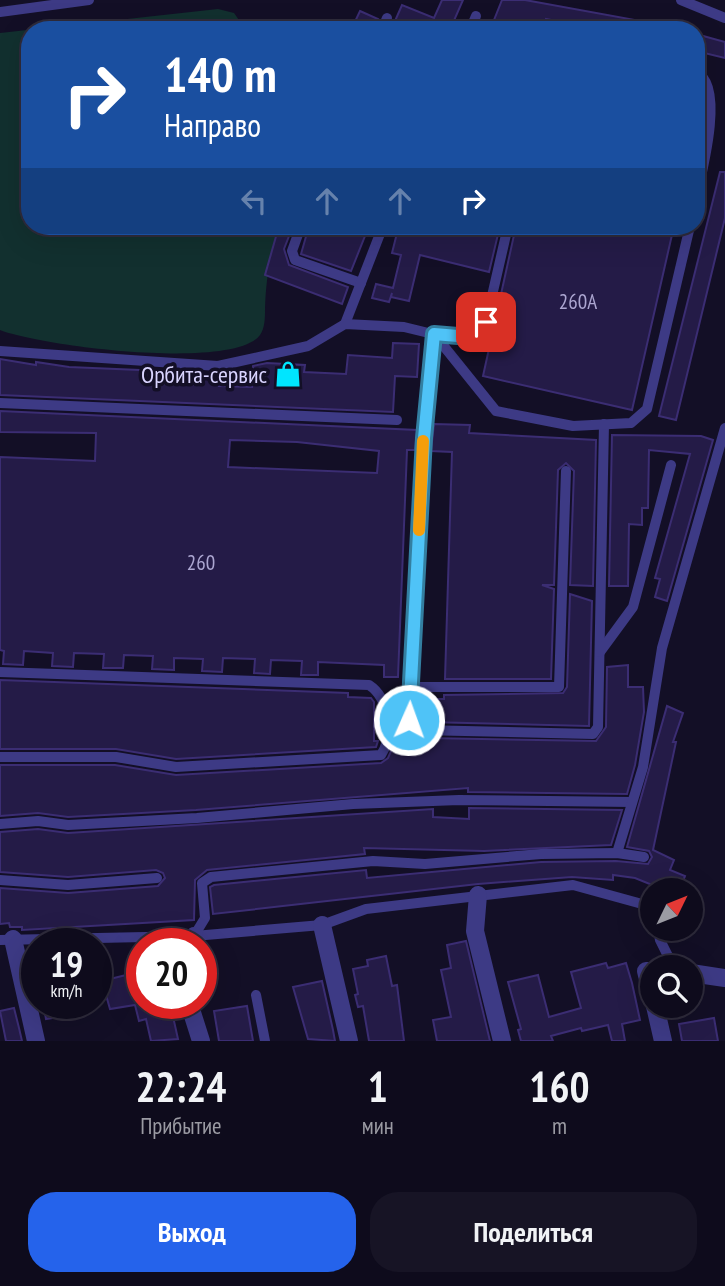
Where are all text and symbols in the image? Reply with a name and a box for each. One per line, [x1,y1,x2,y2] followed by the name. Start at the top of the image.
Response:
[164,42,277,106] text: 140 m
[49,49,140,140] icon: right
[164,104,261,146] text: Направо
[235,182,273,220] icon: left
[308,182,346,220] icon: ahead
[381,182,419,220] icon: ahead
[454,182,492,220] icon: right
[559,288,597,315] house number: 260А
[456,292,516,352] pin
[467,303,505,341] icon: arrive
[141,359,267,390] place label: Орбита-сервис
[273,359,303,389] shop icon: Орбита-сервис
[187,549,215,576] house number: 260
[372,683,446,757] position arrow
[640,878,704,942] north arrow
[640,878,703,1018] map controls
[126,928,217,1019] speed limit sign: 20
[50,941,83,987] text: 19
[640,955,703,1018] button: search
[51,979,82,1002] text: km/h
[135,1059,226,1114] text: 22:24
[368,1059,388,1114] text: 1
[529,1059,590,1114] text: 160
[140,1111,222,1140] text: Прибытие
[362,1111,394,1140] text: мин
[552,1111,567,1140] text: m
[28,1192,356,1272] button: Выход
[370,1192,697,1272] button: Поделиться

